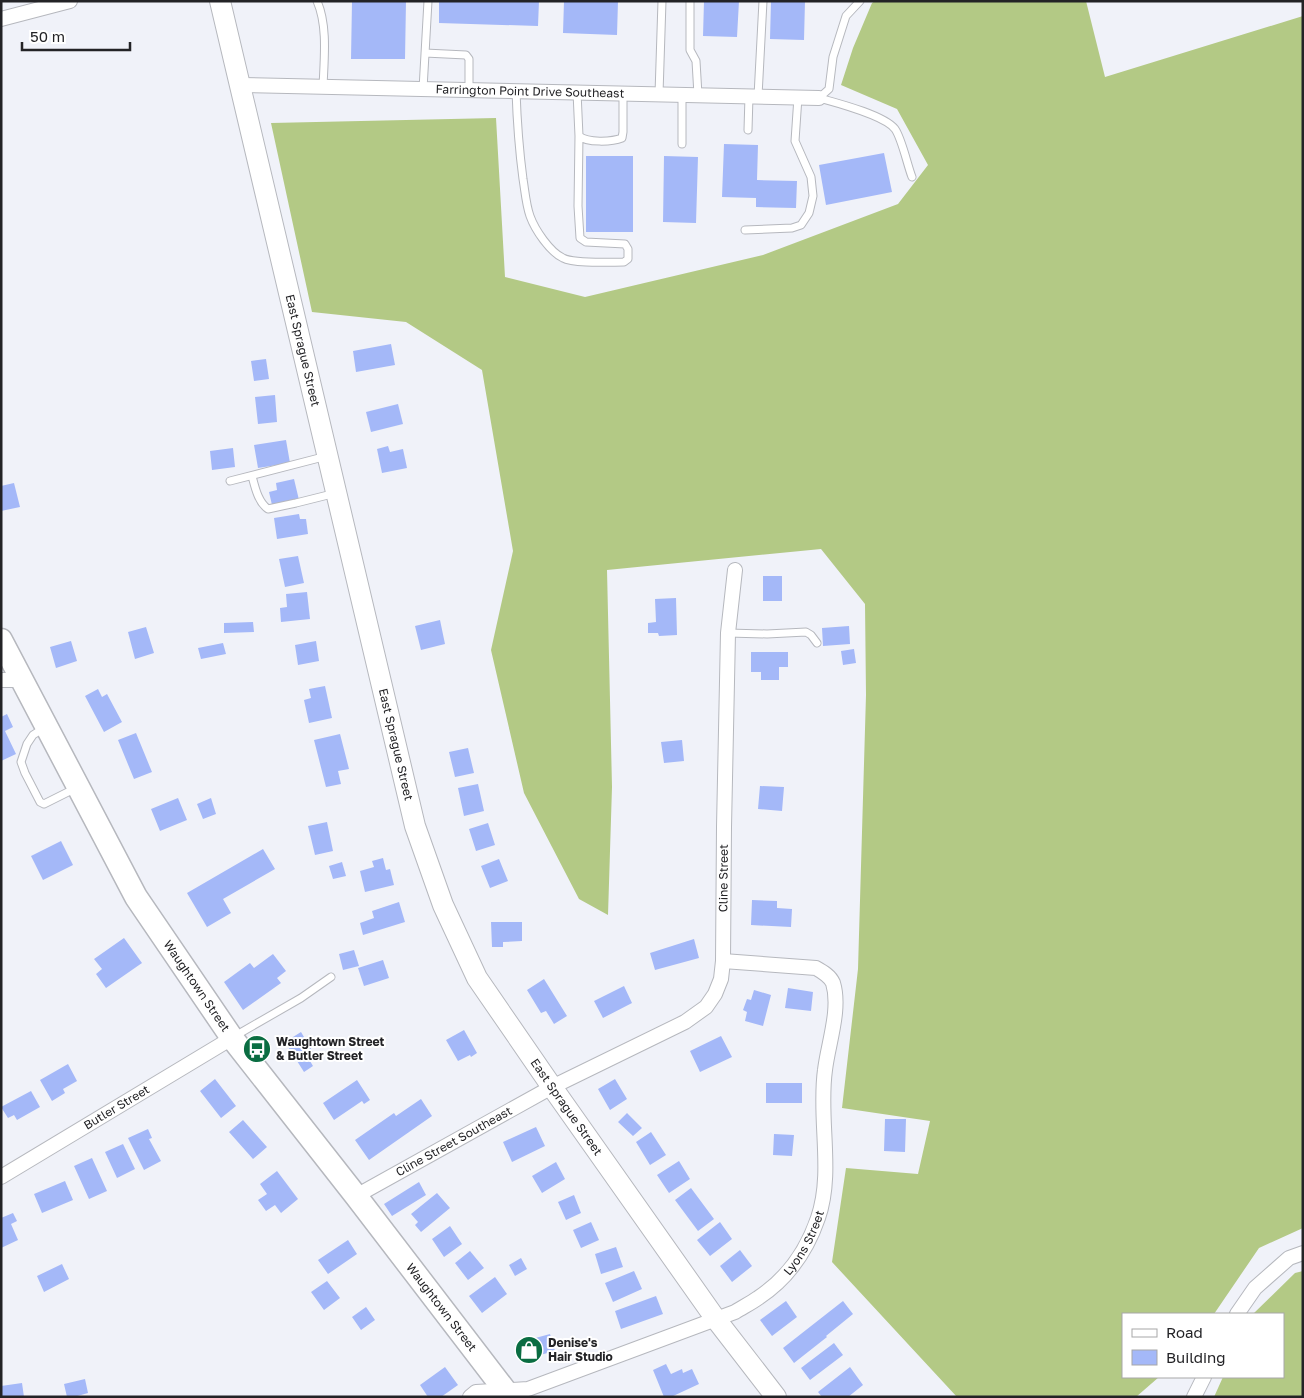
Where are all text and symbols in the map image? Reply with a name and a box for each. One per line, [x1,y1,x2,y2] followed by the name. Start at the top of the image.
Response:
[22,20,130,52] scale bar
[30,27,65,45] text: 50 m
[435,81,625,101] street label: Farrington Point Drive Southeast
[283,293,324,408] street label: East Sprague Street
[376,687,417,802] street label: East Sprague Street
[715,844,731,912] street label: Cline Street
[161,937,234,1034] street label: Waughtown Street
[242,1034,272,1064] bus stop icon: Waughtown Street & Butler Street
[276,1034,385,1063] place label: Waughtown Street & Butler Street
[528,1055,606,1158] street label: East Sprague Street
[81,1081,152,1132] street label: Butler Street
[393,1103,514,1179] street label: Cline Street Southeast
[780,1208,827,1278] street label: Lyons Street
[403,1260,480,1354] street label: Waughtown Street
[1122,1313,1284,1378] legend
[1166,1323,1203,1341] text: Road
[514,1335,544,1365] shop icon: Denise's Hair Studio
[548,1335,613,1364] place label: Denise's Hair Studio
[1166,1348,1226,1366] text: Building

